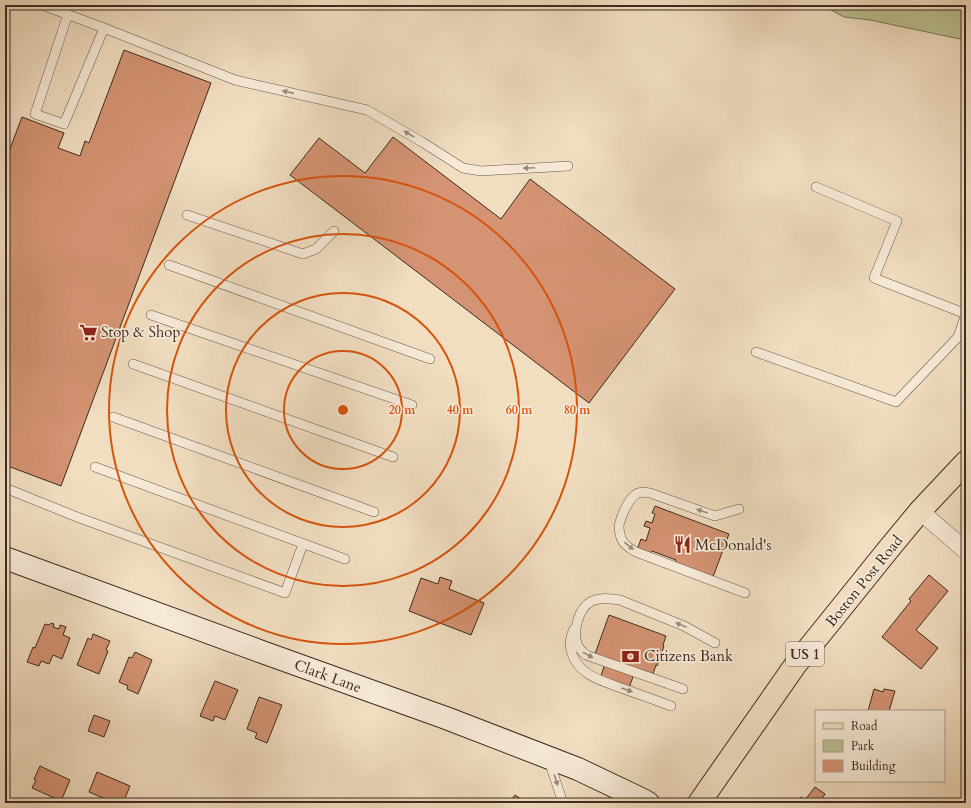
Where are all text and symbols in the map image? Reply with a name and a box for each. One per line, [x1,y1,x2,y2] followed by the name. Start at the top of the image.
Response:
[282,89,294,95] one-way arrow
[403,131,415,138] one-way arrow
[523,165,535,172] one-way arrow
[78,322,98,342] supermarket icon: Stop & Shop
[101,322,180,342] place label: Stop & Shop
[389,402,416,418] text: 20 m
[447,402,474,418] text: 40 m
[506,402,533,418] text: 60 m
[564,402,591,418] text: 80 m
[336,403,350,417] centre of rings
[695,508,707,514] one-way arrow
[821,531,907,631] street label: Boston Post Road
[672,535,692,555] restaurant icon: McDonald's
[695,535,772,555] place label: McDonald's
[623,542,634,551] one-way arrow
[674,621,686,627] one-way arrow
[786,642,824,666] road number: US 1
[621,646,641,666] bank icon: Citizens Bank
[644,646,733,666] place label: Citizens Bank
[582,651,594,658] one-way arrow
[292,655,365,697] street label: Clark Lane
[621,687,633,693] one-way arrow
[815,710,945,782] legend
[851,718,878,734] text: Road
[851,738,875,754] text: Park
[851,758,896,774] text: Building
[553,774,559,786] one-way arrow

